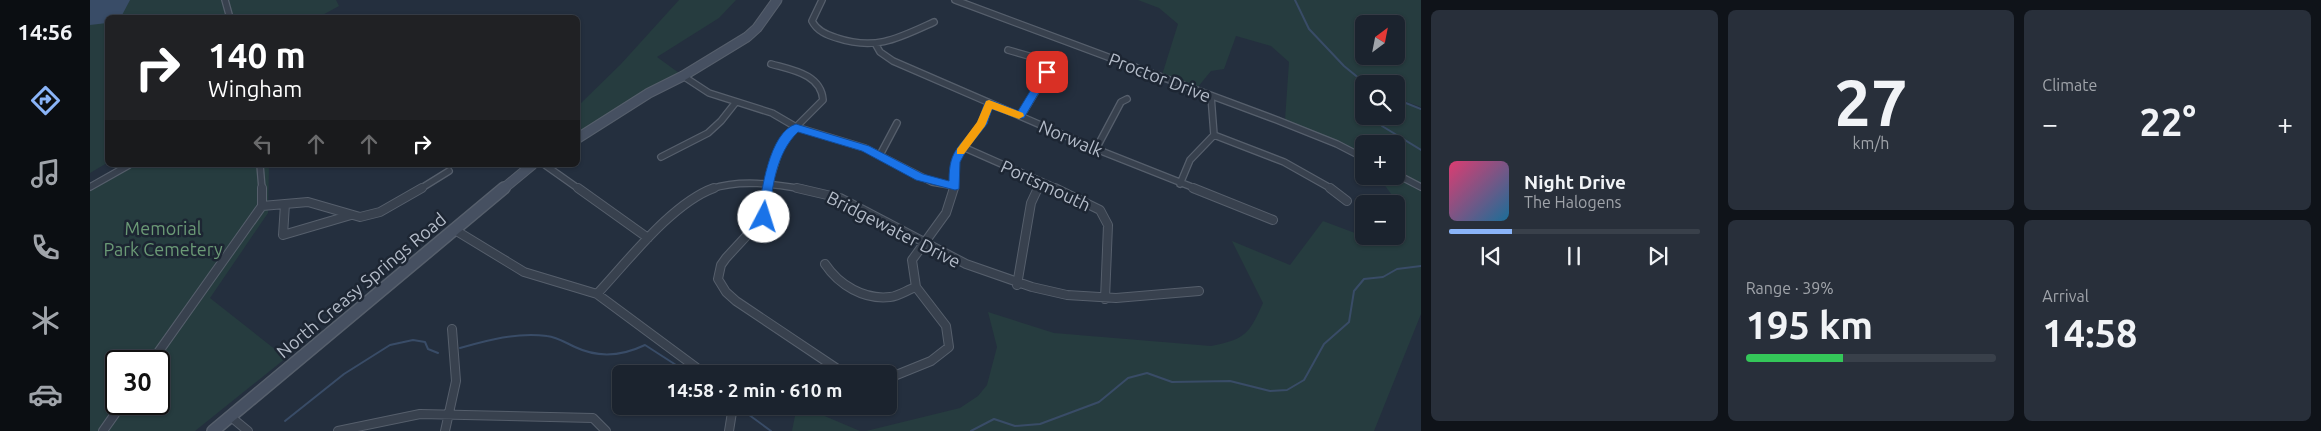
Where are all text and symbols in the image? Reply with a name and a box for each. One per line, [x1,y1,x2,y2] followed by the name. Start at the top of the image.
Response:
[1355,15,1405,65] north arrow
[1355,15,1405,245] map controls
[17,19,73,44] text: 14:56
[125,35,190,100] icon: right
[208,35,306,75] text: 140 m
[1106,48,1214,106] street label: Proctor Drive
[1026,51,1068,93] pin
[1033,58,1061,86] icon: arrive
[1834,65,1908,138] text: 27
[1355,75,1405,125] button: search
[208,76,302,101] text: Wingham
[2042,76,2097,94] text: Climate
[28,83,63,118] icon: directions
[2140,101,2196,143] text: 22°
[2042,108,2058,139] text: −
[2277,108,2293,139] text: +
[1036,116,1106,160] street label: Norwalk
[249,130,277,158] icon: left
[302,130,330,158] icon: ahead
[355,130,383,158] icon: ahead
[408,130,436,158] icon: right
[1853,134,1889,152] text: km/h
[1355,135,1405,185] button: +
[28,156,63,191] icon: music
[998,156,1094,214] street label: Portsmouth
[1524,171,1626,193] text: Night Drive
[824,187,964,271] street label: Bridgewater Drive
[737,190,789,242] position arrow
[1524,193,1622,211] text: The Halogens
[1355,195,1405,245] button: −
[272,208,450,362] street label: North Creasy Springs Road
[103,218,223,259] park label: Memorial Park Cemetery
[28,230,63,265] icon: phone
[1477,242,1505,270] icon: previous
[1560,242,1588,270] icon: pause
[1644,242,1672,270] icon: next
[1746,279,1834,297] text: Range · 39%
[2042,287,2089,305] text: Arrival
[28,303,63,338] icon: climate
[1746,304,1873,346] text: 195 km
[2042,312,2137,354] text: 14:58
[105,350,170,415] speed limit sign: 30
[28,377,63,412] icon: car
[667,379,842,401] text: 14:58 · 2 min · 610 m

